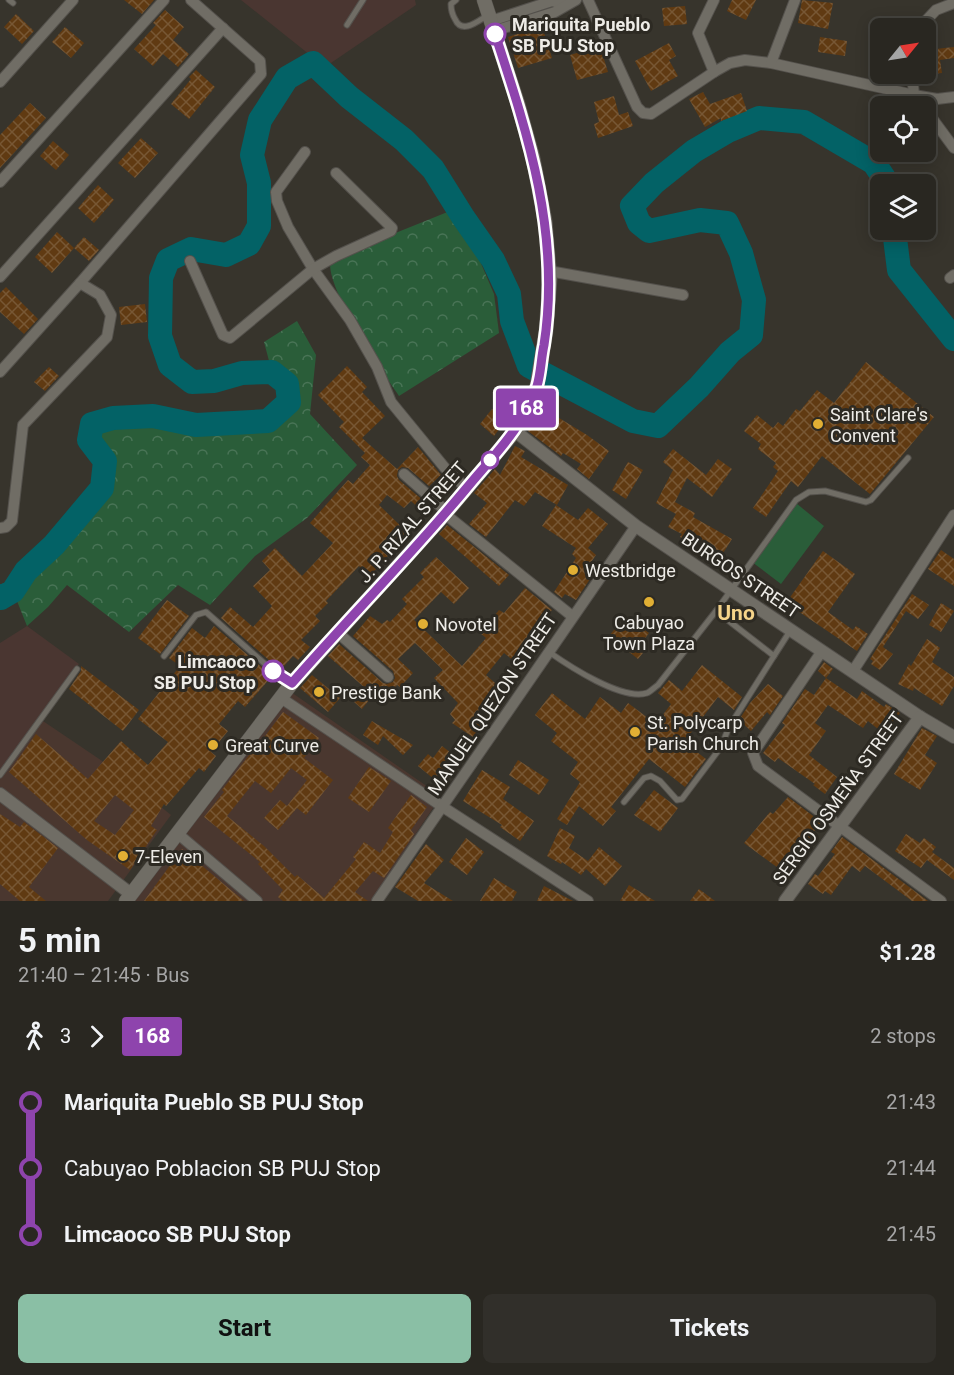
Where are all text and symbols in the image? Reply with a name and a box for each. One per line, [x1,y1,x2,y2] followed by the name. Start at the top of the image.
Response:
[512,14,650,56] place label: Mariquita Pueblo SB PUJ Stop
[870,18,936,84] north arrow
[870,18,936,240] map controls
[484,23,506,45] marker: Mariquita Pueblo SB PUJ Stop
[870,96,936,162] button: locate
[870,174,936,240] button: layers
[492,388,560,428] line badge: 168
[508,396,544,420] text: 168
[830,404,928,446] place label: Saint Clare's Convent
[811,417,825,431] marker: Saint Clare's Convent
[481,451,499,469] unlabelled marker
[354,457,470,587] street label: J. P. RIZAL STREET
[678,528,804,622] street label: BURGOS STREET
[585,560,676,581] place label: Westbridge
[566,563,580,577] marker: Westbridge
[642,595,656,609] marker: Cabuyao Town Plaza
[717,601,755,625] district label: Uno
[423,609,561,799] street label: MANUEL QUEZON STREET
[603,612,695,654] place label: Cabuyao Town Plaza
[435,614,497,635] place label: Novotel
[416,617,430,631] marker: Novotel
[154,651,256,693] place label: Limcaoco SB PUJ Stop
[262,660,284,682] marker: Limcaoco SB PUJ Stop
[331,682,442,703] place label: Prestige Bank
[312,685,326,699] marker: Prestige Bank
[768,707,908,888] street label: SERGIO OSMEÑA STREET
[647,712,759,754] place label: St. Polycarp Parish Church
[628,725,642,739] marker: St. Polycarp Parish Church
[225,735,319,756] place label: Great Curve
[206,738,220,752] marker: Great Curve
[135,846,202,867] place label: 7-Eleven
[116,849,130,863] marker: 7-Eleven
[18,921,101,960] text: 5 min
[879,940,936,965] text: $1.28
[18,963,190,987] text: 21:40 – 21:45 · Bus
[18,1020,51,1053] icon: walk
[80,1020,113,1053] icon: forward
[60,1024,71,1048] text: 3
[134,1024,170,1048] text: 168
[870,1024,936,1048] text: 2 stops
[64,1090,364,1115] text: Mariquita Pueblo SB PUJ Stop
[886,1090,936,1114] text: 21:43
[64,1156,381,1181] text: Cabuyao Poblacion SB PUJ Stop
[886,1156,936,1180] text: 21:44
[64,1222,291,1247] text: Limcaoco SB PUJ Stop
[886,1222,936,1246] text: 21:45
[18,1294,471,1363] button: Start
[483,1294,936,1363] button: Tickets

